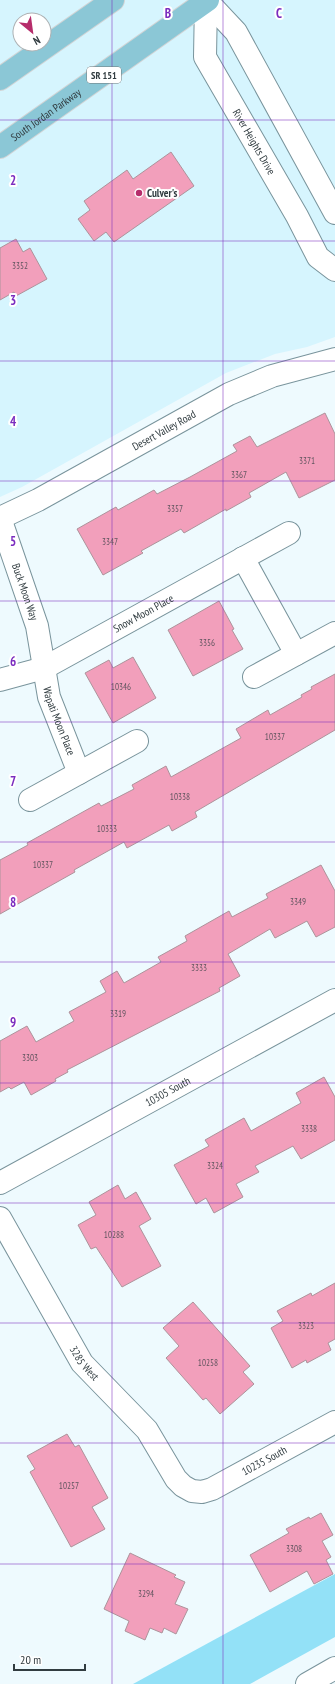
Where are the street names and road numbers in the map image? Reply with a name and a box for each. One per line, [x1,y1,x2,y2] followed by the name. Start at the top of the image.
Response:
[87,67,121,83] road number: SR 151
[8,85,84,144] street label: South Jordan Parkway
[230,107,279,177] street label: River Heights Drive
[130,407,198,453] street label: Desert Valley Road
[9,561,42,623] street label: Buck Moon Way
[111,591,176,636] street label: Snow Moon Place
[40,686,78,758] street label: Wapati Moon Place
[143,1073,193,1109] street label: 10305 South
[67,1343,102,1383] street label: 3285 West
[239,1443,289,1478] street label: 10235 South

